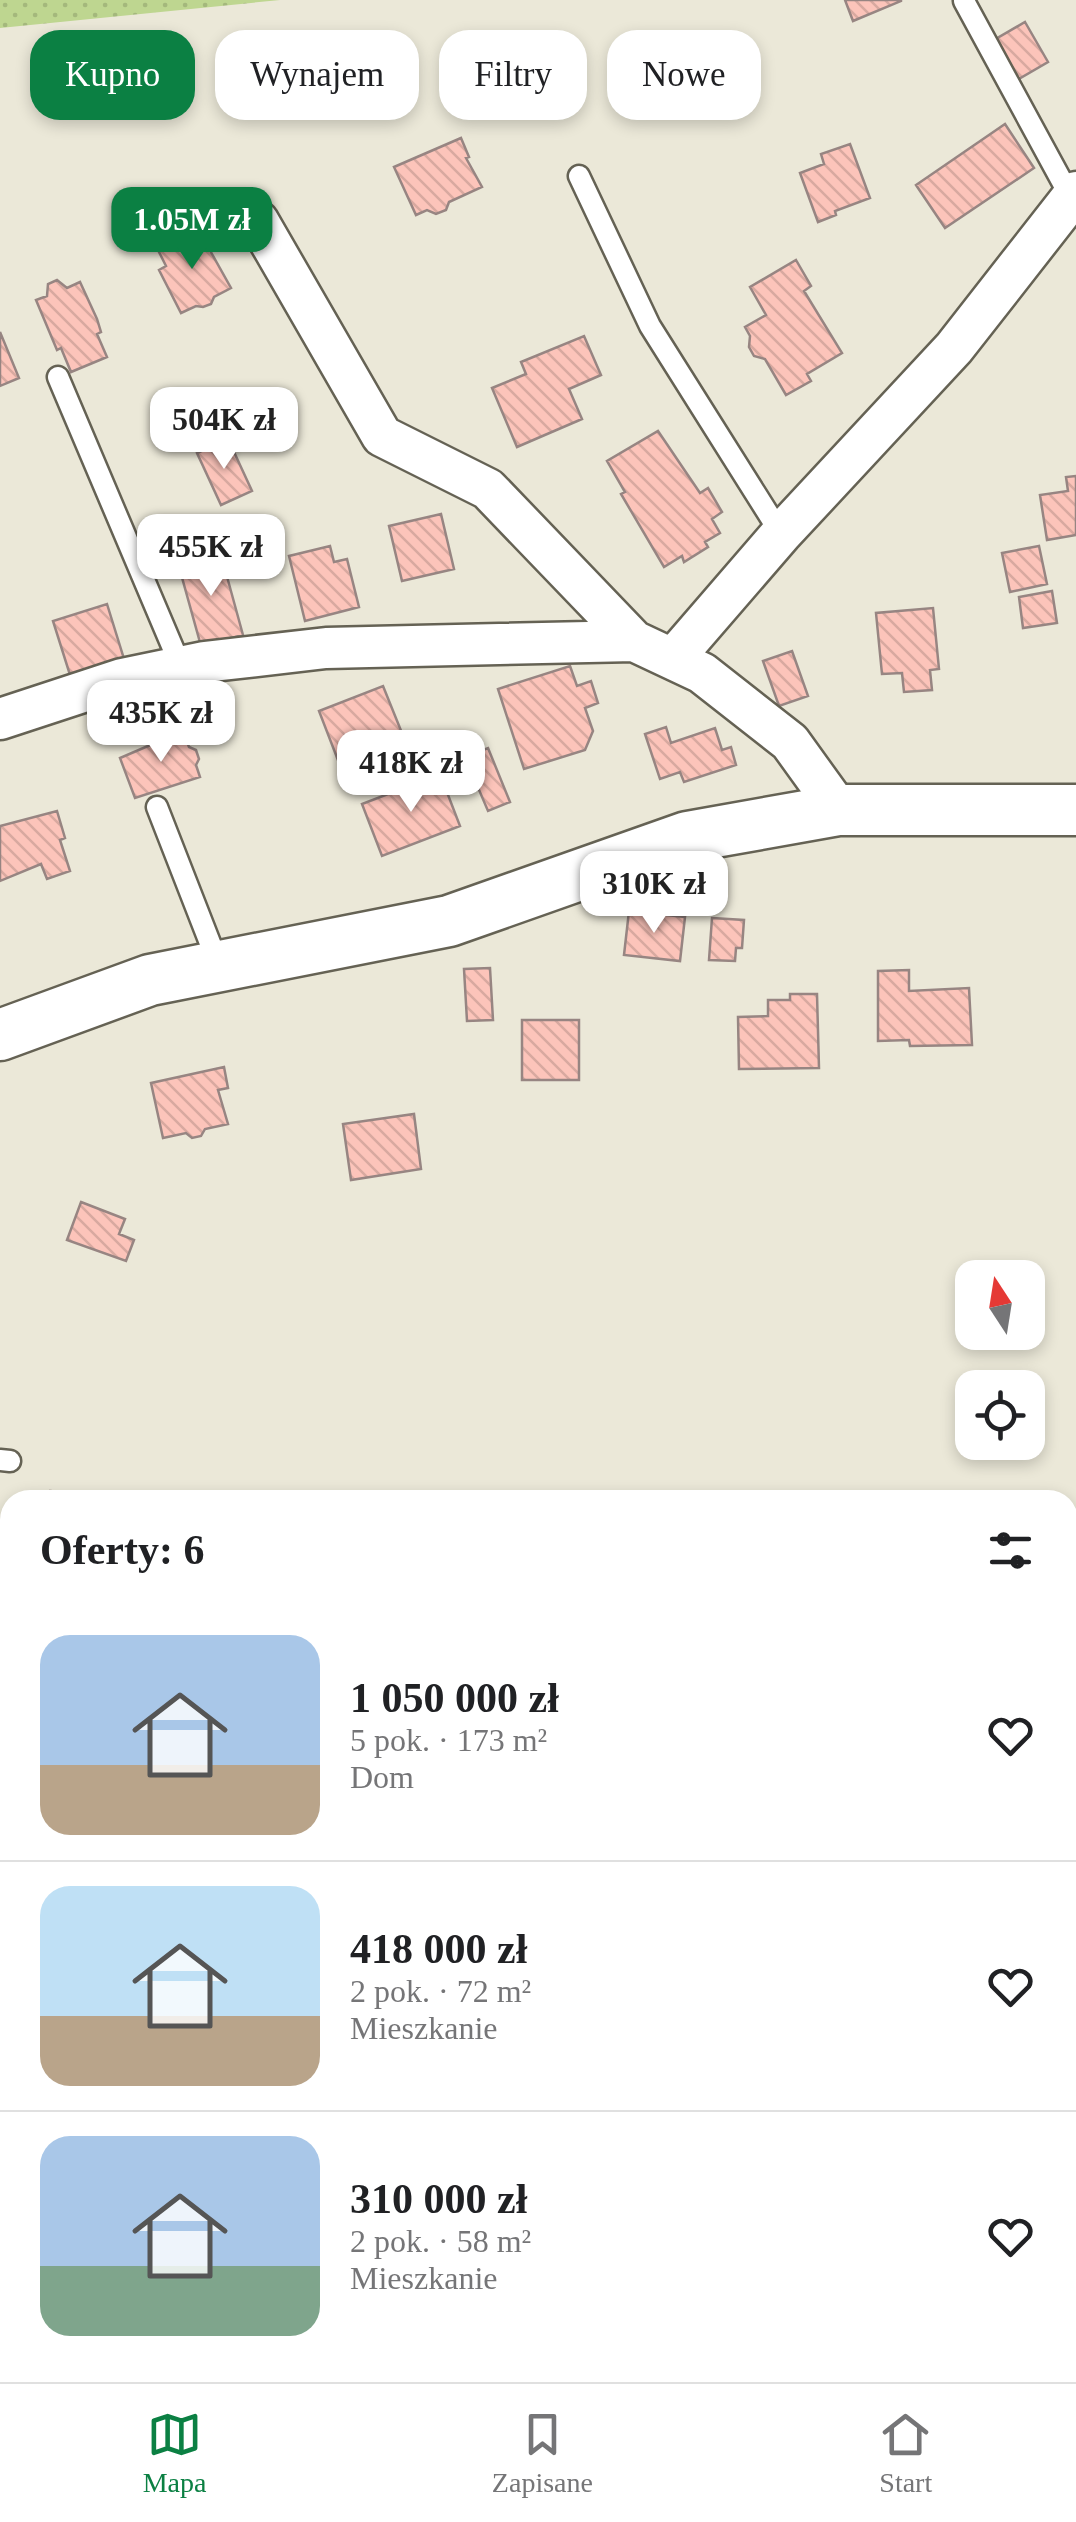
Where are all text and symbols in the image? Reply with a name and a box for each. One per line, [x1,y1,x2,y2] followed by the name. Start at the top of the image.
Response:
[30,30,195,120] chip: Kupno
[215,30,419,120] chip: Wynajem
[439,30,587,120] chip: Filtry
[607,30,761,120] chip: Nowe
[89,187,295,272] pin: 1.05M zł
[133,201,251,237] text: 1.05M zł
[132,387,316,472] pin: 504K zł
[172,401,276,437] text: 504K zł
[119,514,303,599] pin: 455K zł
[159,528,263,564] text: 455K zł
[69,680,253,765] pin: 435K zł
[109,694,213,730] text: 435K zł
[319,730,503,815] pin: 418K zł
[359,744,463,780] text: 418K zł
[562,851,746,936] pin: 310K zł
[602,865,706,901] text: 310K zł
[955,1260,1045,1350] north arrow
[955,1260,1045,1460] map controls
[955,1370,1045,1460] button: locate
[983,1523,1038,1578] icon: filters
[40,1527,204,1573] text: Oferty: 6
[120,1675,240,1795] icon: home
[350,1675,559,1721] text: 1 050 000 zł
[983,1708,1038,1763] icon: heart
[350,1722,547,1758] text: 5 pok. · 173 m²
[350,1759,414,1795] text: Dom
[120,1926,240,2046] icon: home
[350,1926,527,1972] text: 418 000 zł
[983,1959,1038,2014] icon: heart
[350,1973,531,2009] text: 2 pok. · 72 m²
[350,2010,498,2046] text: Mieszkanie
[120,2176,240,2296] icon: home
[350,2176,527,2222] text: 310 000 zł
[983,2209,1038,2264] icon: heart
[350,2223,531,2259] text: 2 pok. · 58 m²
[350,2260,498,2296] text: Mieszkanie
[143,2407,206,2499] tab: Mapa
[492,2407,593,2499] tab: Zapisane
[878,2407,933,2499] tab: Start

